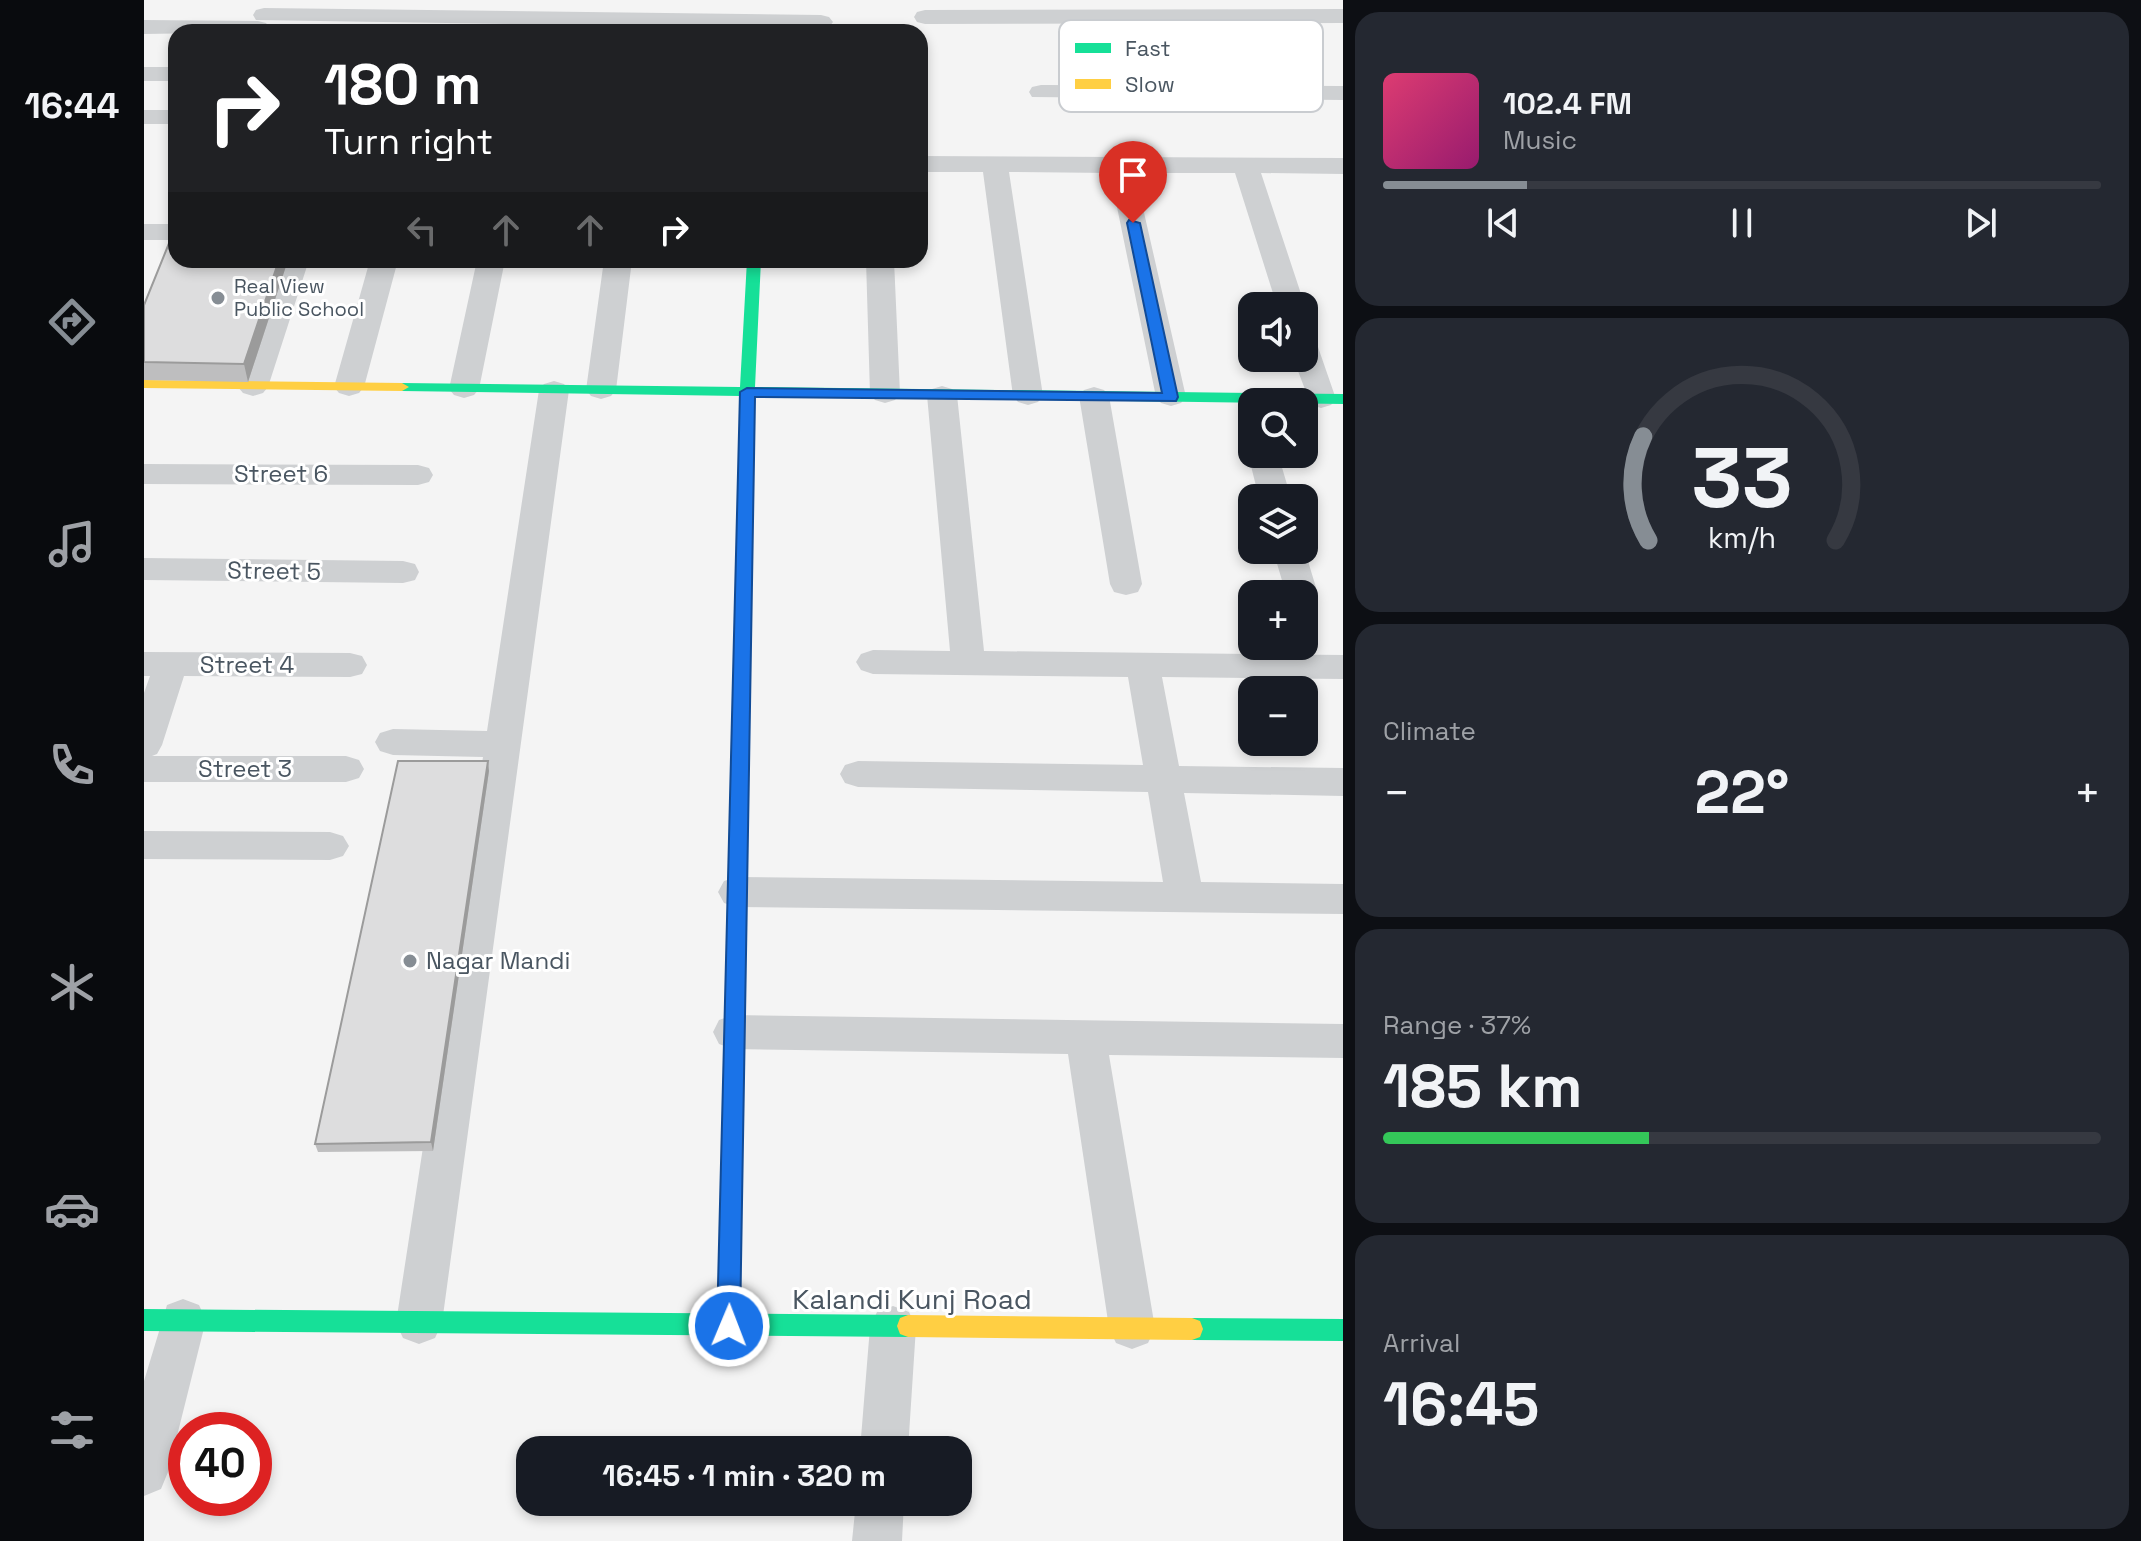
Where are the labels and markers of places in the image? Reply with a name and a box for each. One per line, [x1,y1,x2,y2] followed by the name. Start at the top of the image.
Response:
[1099,141,1167,223] pin
[234,273,364,322] place label: Real View Public School
[209,289,227,307] marker: Real View Public School
[426,945,570,976] place label: Nagar Mandi
[401,952,419,970] marker: Nagar Mandi

